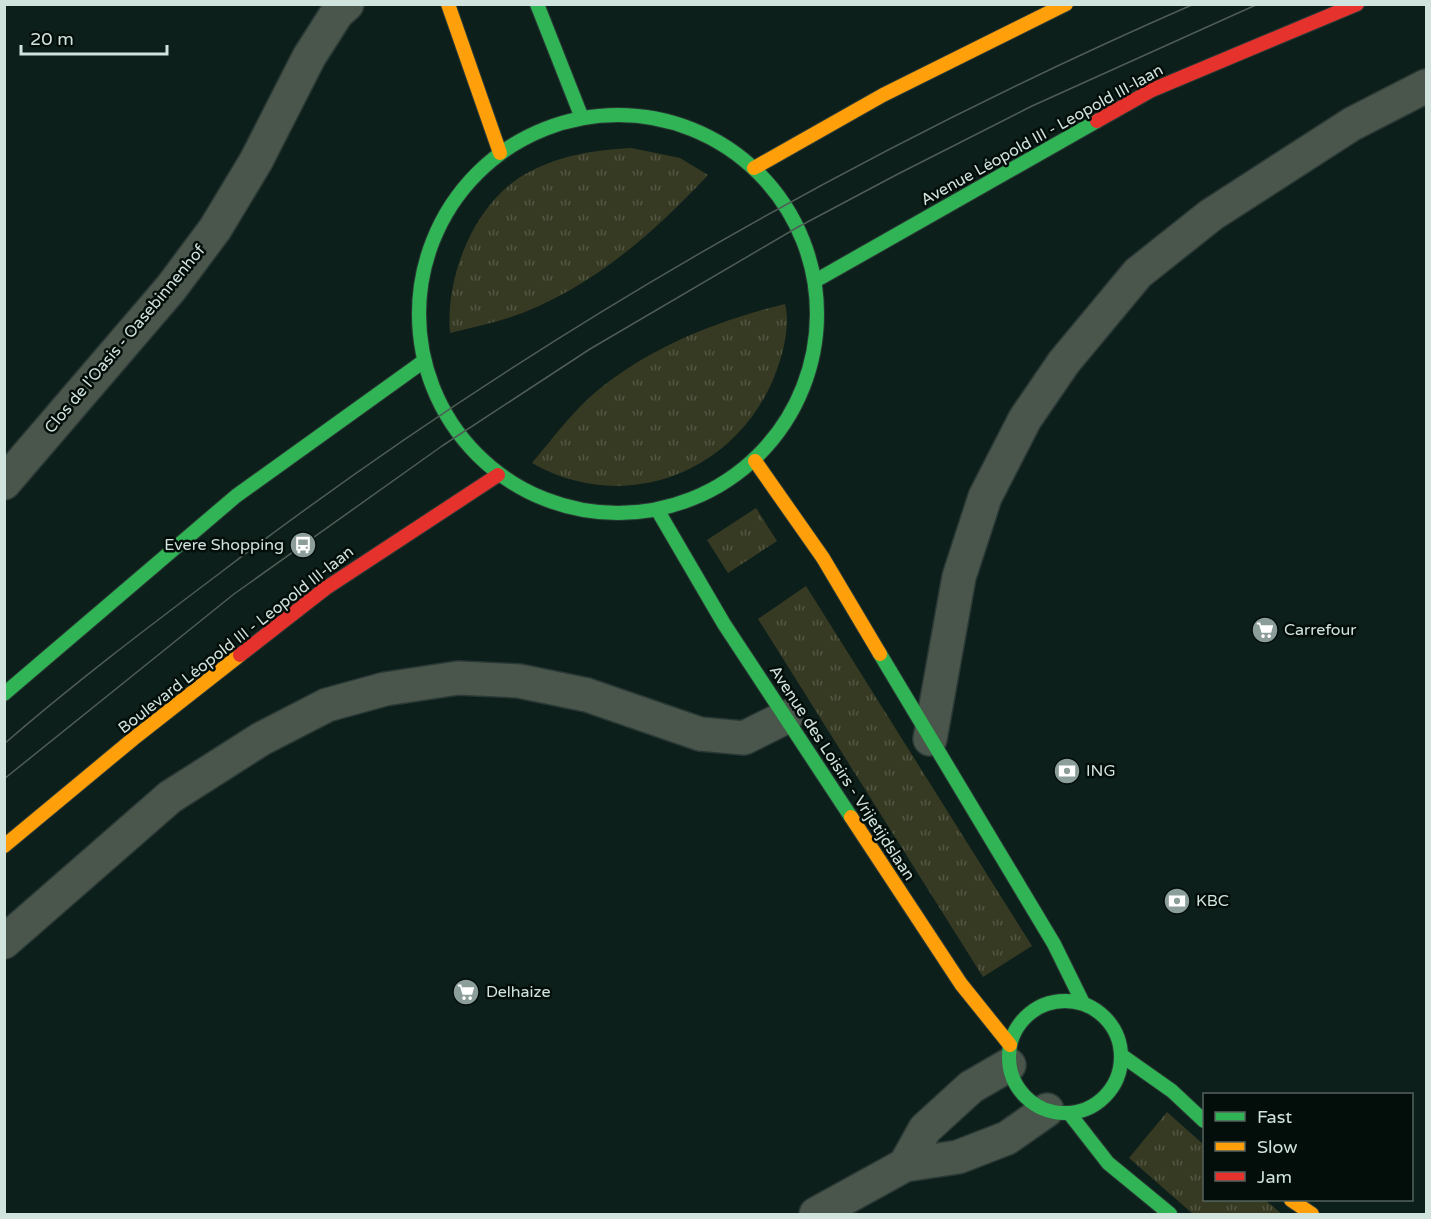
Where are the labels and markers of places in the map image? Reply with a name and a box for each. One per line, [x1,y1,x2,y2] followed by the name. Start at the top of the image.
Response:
[288,530,318,560] bus stop icon: Evere Shopping
[164,535,284,555] place label: Evere Shopping
[1250,615,1280,645] supermarket icon: Carrefour
[1284,620,1357,640] place label: Carrefour
[1052,756,1082,786] bank icon: ING
[1086,761,1116,781] place label: ING
[1162,886,1192,916] bank icon: KBC
[1196,891,1229,911] place label: KBC
[451,977,481,1007] supermarket icon: Delhaize
[486,982,551,1002] place label: Delhaize

